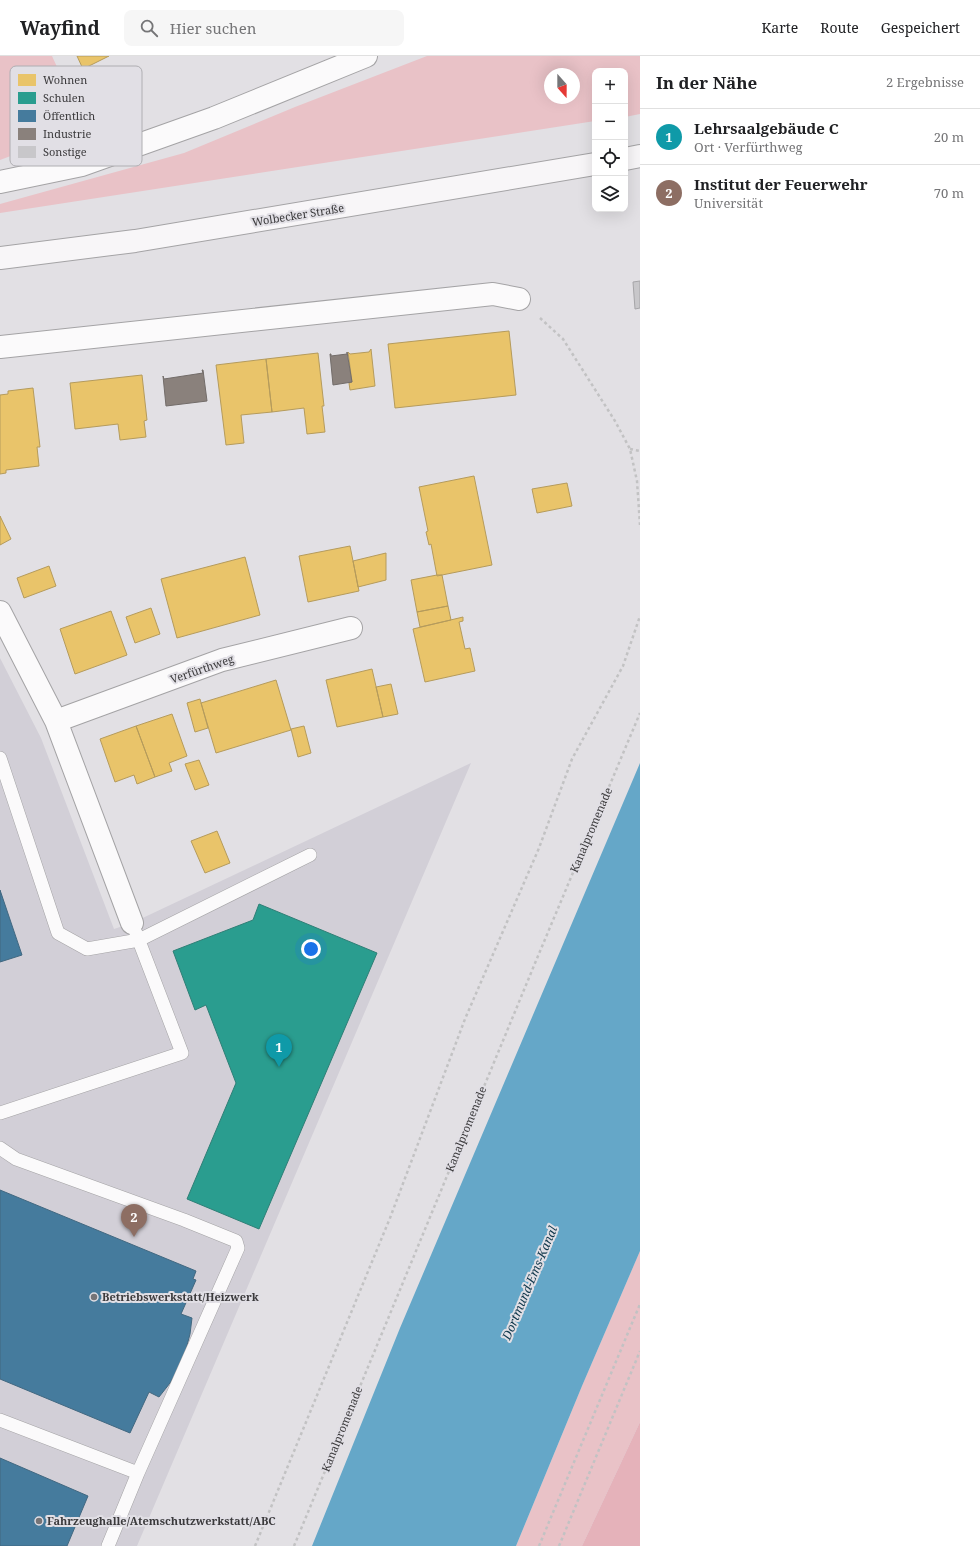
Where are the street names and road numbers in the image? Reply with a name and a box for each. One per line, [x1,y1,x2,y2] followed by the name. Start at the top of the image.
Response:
[251,200,345,229] street label: Wolbecker Straße
[168,651,236,686] street label: Verfürthweg
[566,785,615,875] street label: Kanalpromenade
[442,1084,490,1174] street label: Kanalpromenade
[318,1384,366,1474] street label: Kanalpromenade

